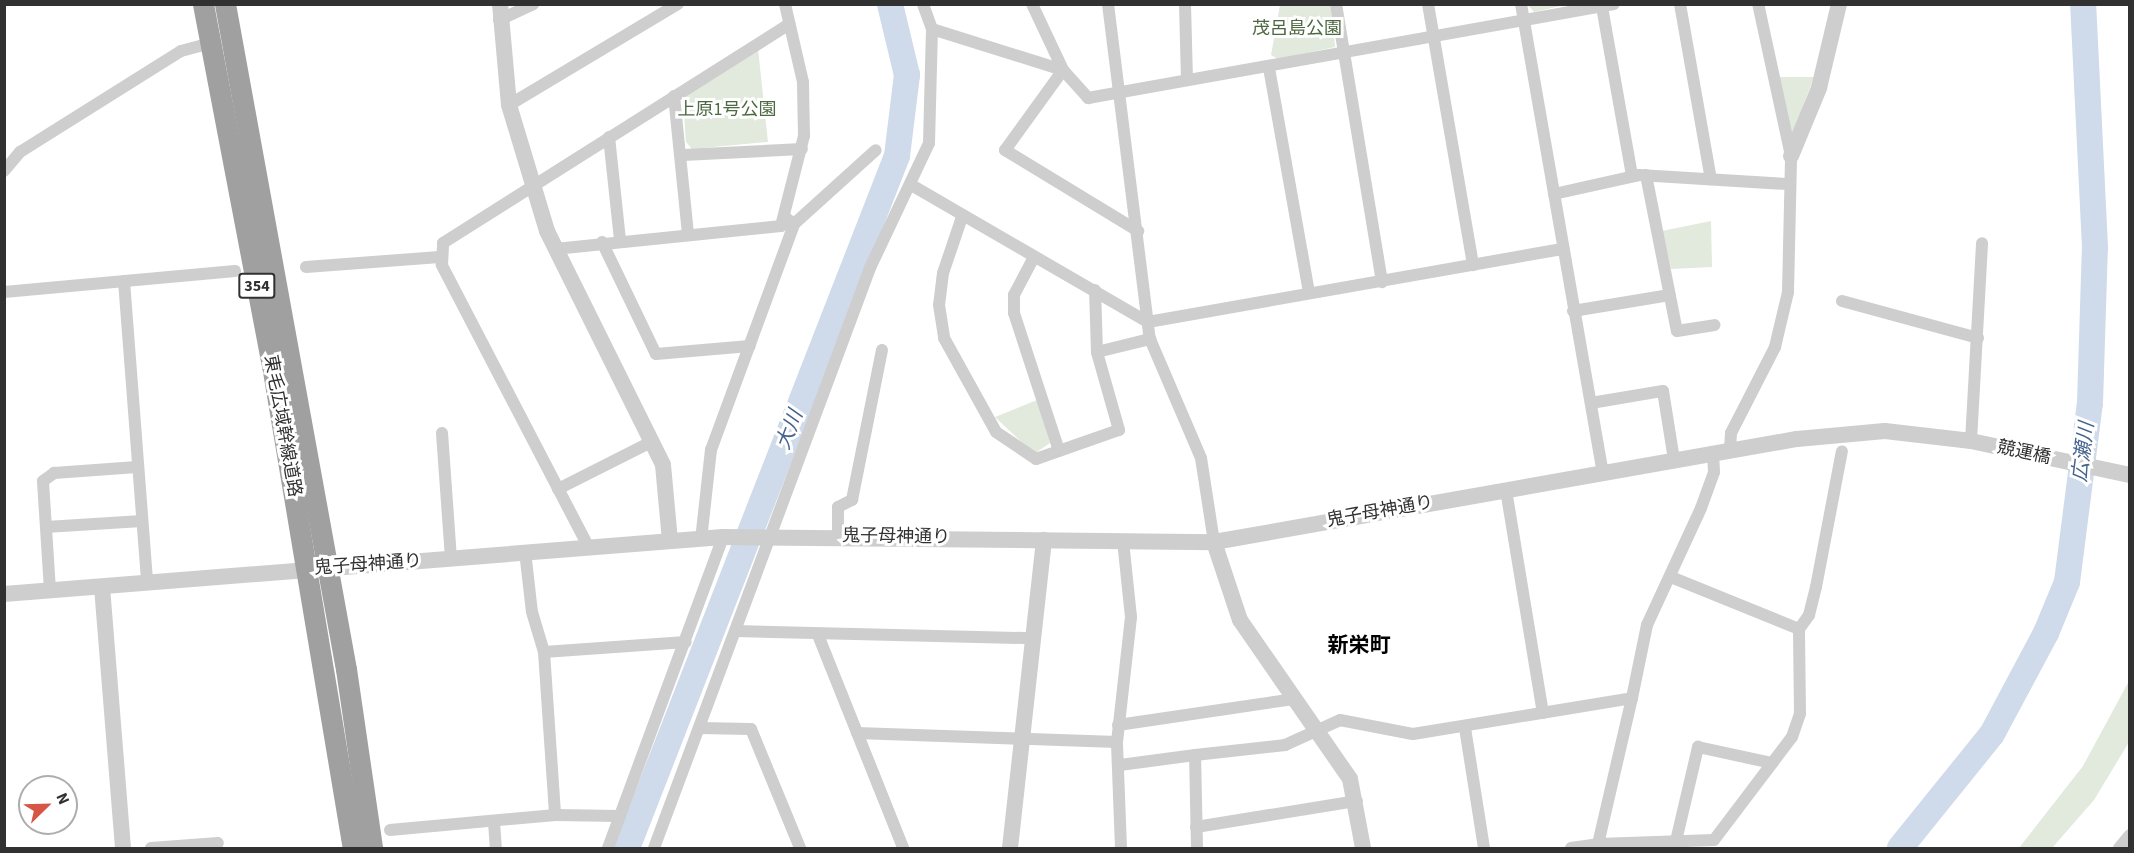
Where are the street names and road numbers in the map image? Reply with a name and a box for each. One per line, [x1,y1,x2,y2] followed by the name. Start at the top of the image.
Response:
[238,273,276,299] road number: 354
[259,353,305,499] street label: 東毛広域幹線道路
[1995,437,2053,469] street label: 競運橋
[1325,492,1435,532] street label: 鬼子母神通り
[842,525,950,549] street label: 鬼子母神通り
[313,550,423,580] street label: 鬼子母神通り

